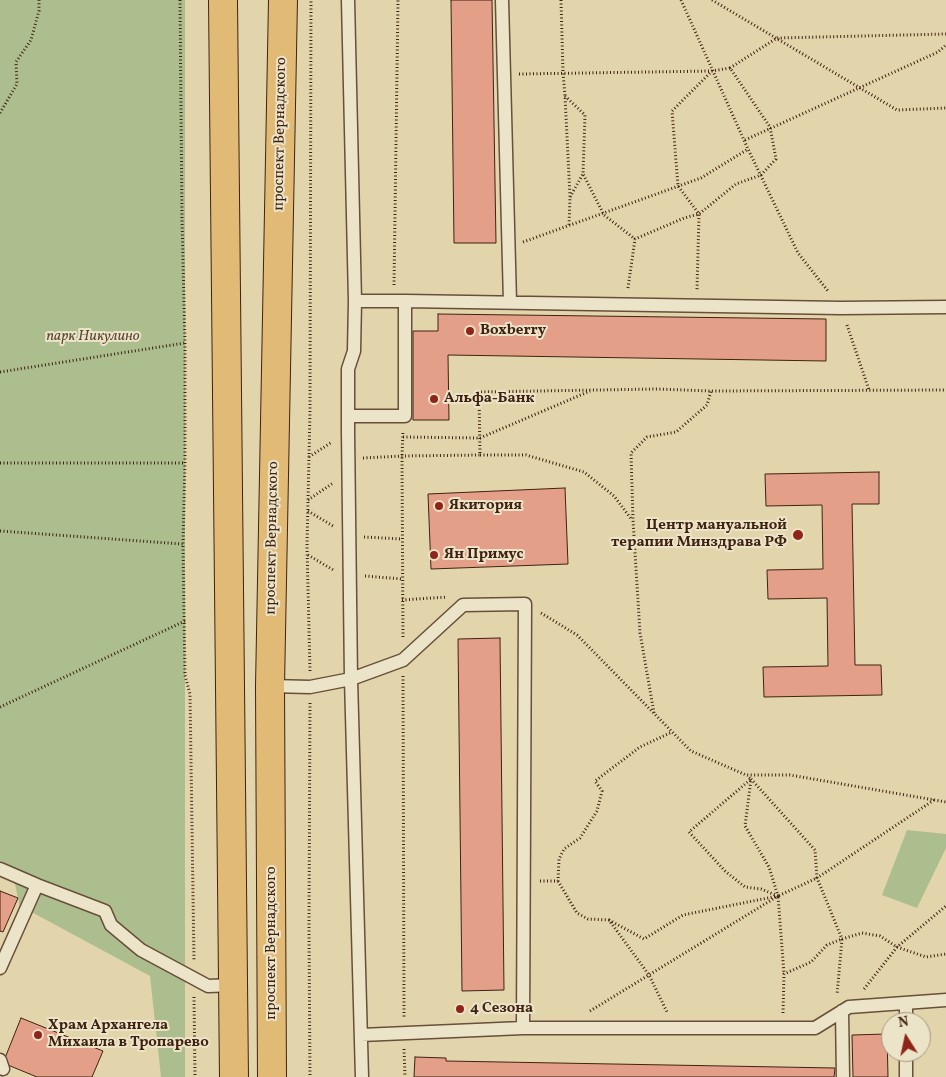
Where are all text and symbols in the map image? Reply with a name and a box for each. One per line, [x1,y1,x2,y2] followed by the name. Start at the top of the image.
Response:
[271,57,291,211] street label: проспект Вернадского
[480,322,546,340] place label: Boxberry
[464,325,476,337] marker: Boxberry
[46,328,140,346] park label: парк Никулино
[444,390,534,408] place label: Альфа-Банк
[428,393,440,405] marker: Альфа-Банк
[263,461,283,615] street label: проспект Вернадского
[449,497,522,515] place label: Якитория
[433,500,445,512] marker: Якитория
[611,517,787,552] place label: Центр мануальной терапии Минздрава РФ
[791,528,805,542] marker: Центр мануальной терапии Минздрава РФ
[444,546,524,564] place label: Ян Примус
[428,549,440,561] marker: Ян Примус
[263,866,281,1020] street label: проспект Вернадского
[470,1000,533,1018] place label: 4 Сезона
[454,1003,466,1015] marker: 4 Сезона
[881,1012,931,1062] north arrow
[897,1012,910,1033] text: N
[48,1017,209,1052] place label: Храм Архангела Михаила в Тропарево
[32,1029,44,1041] marker: Храм Архангела Михаила в Тропарево

